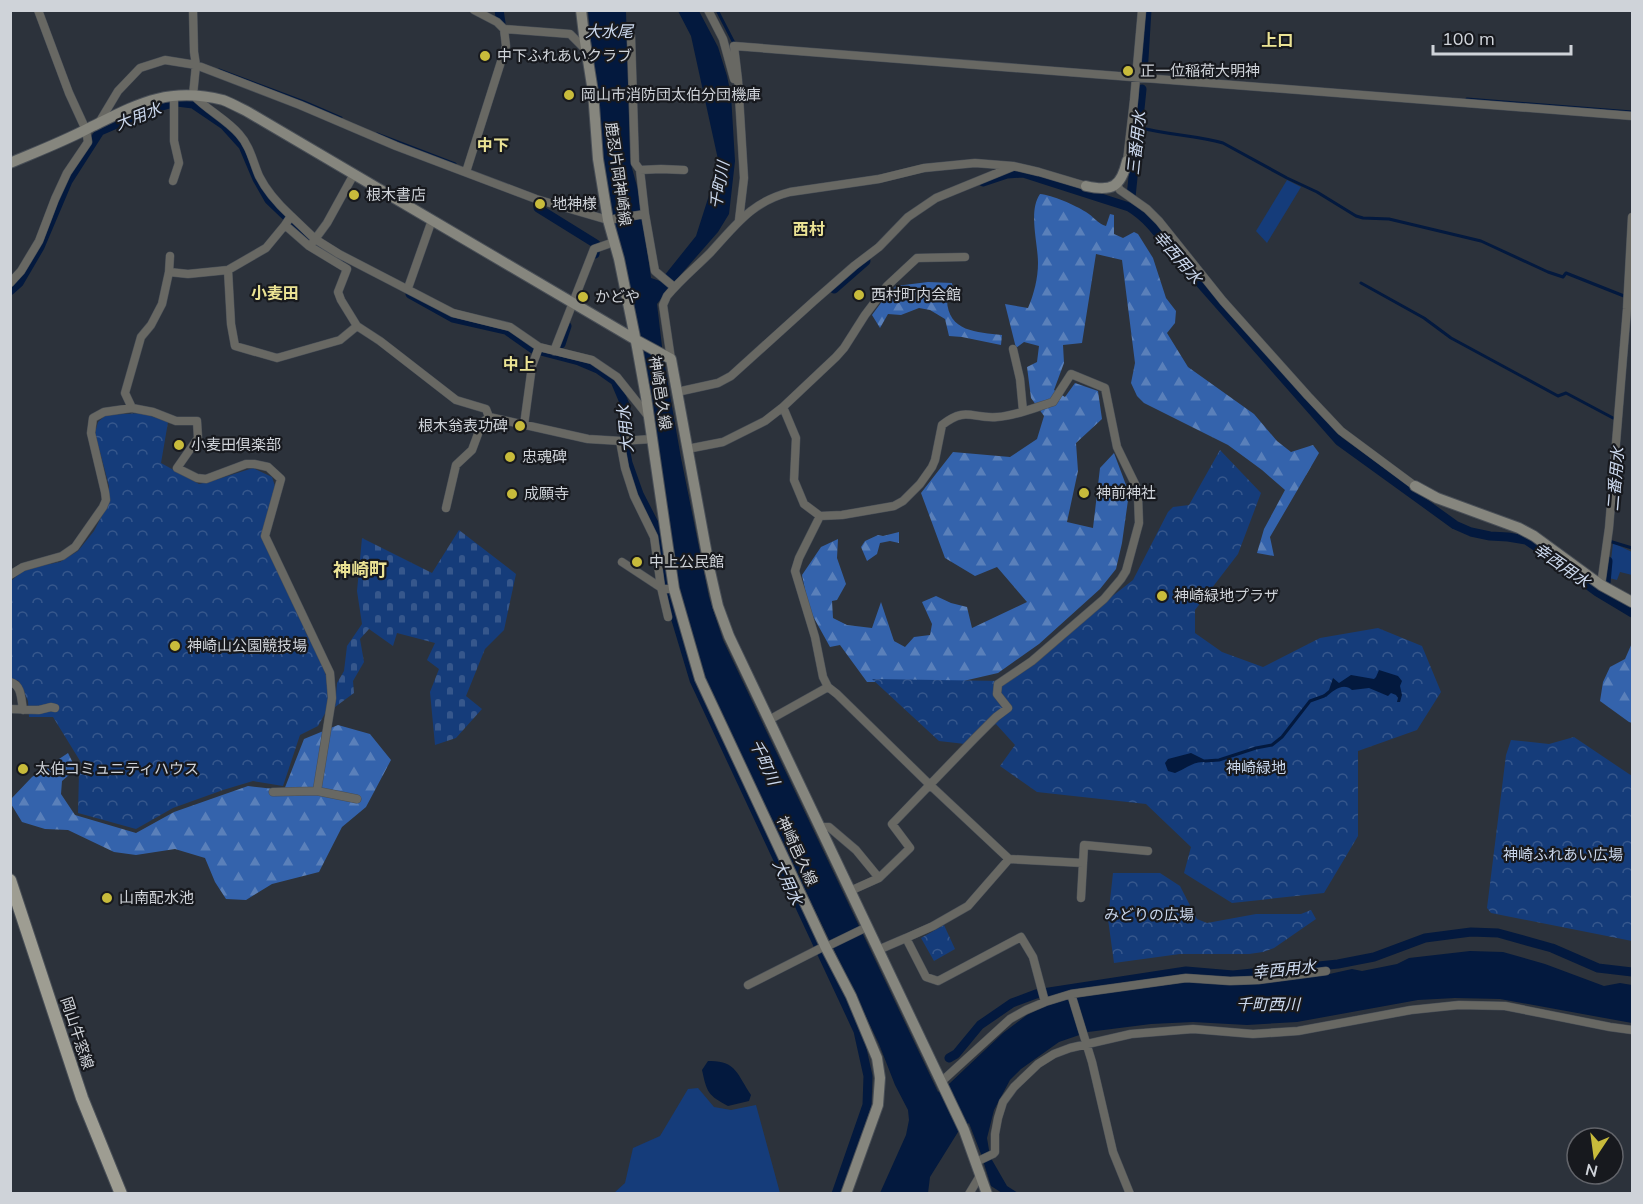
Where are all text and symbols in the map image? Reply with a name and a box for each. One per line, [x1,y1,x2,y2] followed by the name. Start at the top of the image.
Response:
[1433,18,1571,56] scale bar
[585,21,635,41] water label: 大水尾
[1442,27,1495,50] text: 100 m
[1261,30,1293,50] district label: 上口
[497,46,632,65] place label: 中下ふれあいクラブ
[478,49,492,63] marker: 中下ふれあいクラブ
[1140,61,1260,80] place label: 正一位稲荷大明神
[1121,64,1135,78] marker: 正一位稲荷大明神
[581,85,761,104] place label: 岡山市消防団太伯分団機庫
[562,88,576,102] marker: 岡山市消防団太伯分団機庫
[112,97,166,134] water label: 大用水
[1123,108,1149,176] water label: 三番用水
[602,121,635,227] street label: 鹿忍片岡神崎線
[477,135,509,155] district label: 中下
[705,158,733,210] water label: 千町川
[366,185,426,204] place label: 根木書店
[347,188,361,202] marker: 根木書店
[552,194,597,213] place label: 地神様
[533,197,547,211] marker: 地神様
[793,219,825,239] district label: 西村
[1149,226,1208,289] water label: 幸西用水
[251,283,299,303] district label: 小麦田
[871,285,961,304] place label: 西村町内会館
[595,287,640,306] place label: かどや
[852,288,866,302] marker: 西村町内会館
[576,290,590,304] marker: かどや
[503,354,535,374] district label: 中上
[645,354,676,431] street label: 神崎邑久線
[613,402,637,454] water label: 大用水
[418,416,508,435] place label: 根木翁表功碑
[513,419,527,433] marker: 根木翁表功碑
[191,435,281,454] place label: 小麦田倶楽部
[172,438,186,452] marker: 小麦田倶楽部
[1602,444,1628,512] water label: 二番用水
[522,447,567,466] place label: 忠魂碑
[503,450,517,464] marker: 忠魂碑
[1096,483,1156,502] place label: 神前神社
[524,484,569,503] place label: 成願寺
[1077,486,1091,500] marker: 神前神社
[505,487,519,501] marker: 成願寺
[1530,538,1596,593] water label: 幸西用水
[649,552,724,571] place label: 中上公民館
[630,555,644,569] marker: 中上公民館
[333,558,387,581] district label: 神崎町
[1174,586,1279,605] place label: 神崎緑地プラザ
[1155,589,1169,603] marker: 神崎緑地プラザ
[187,636,307,655] place label: 神崎山公園競技場
[168,639,182,653] marker: 神崎山公園競技場
[746,736,785,790] water label: 千町川
[1226,758,1286,777] park label: 神崎緑地
[35,759,199,778] place label: 太伯コミュニティハウス
[16,762,30,776] marker: 太伯コミュニティハウス
[773,813,822,889] street label: 神崎邑久線
[1503,845,1623,864] park label: 神崎ふれあい広場
[769,856,808,910] water label: 大用水
[119,888,194,907] place label: 山南配水池
[100,891,114,905] marker: 山南配水池
[1104,905,1194,924] park label: みどりの広場
[1251,956,1319,982] water label: 幸西用水
[57,994,98,1071] street label: 岡山牛窓線
[1236,994,1302,1014] water label: 千町西川
[1565,1126,1625,1186] north arrow
[1583,1160,1600,1182] text: N

